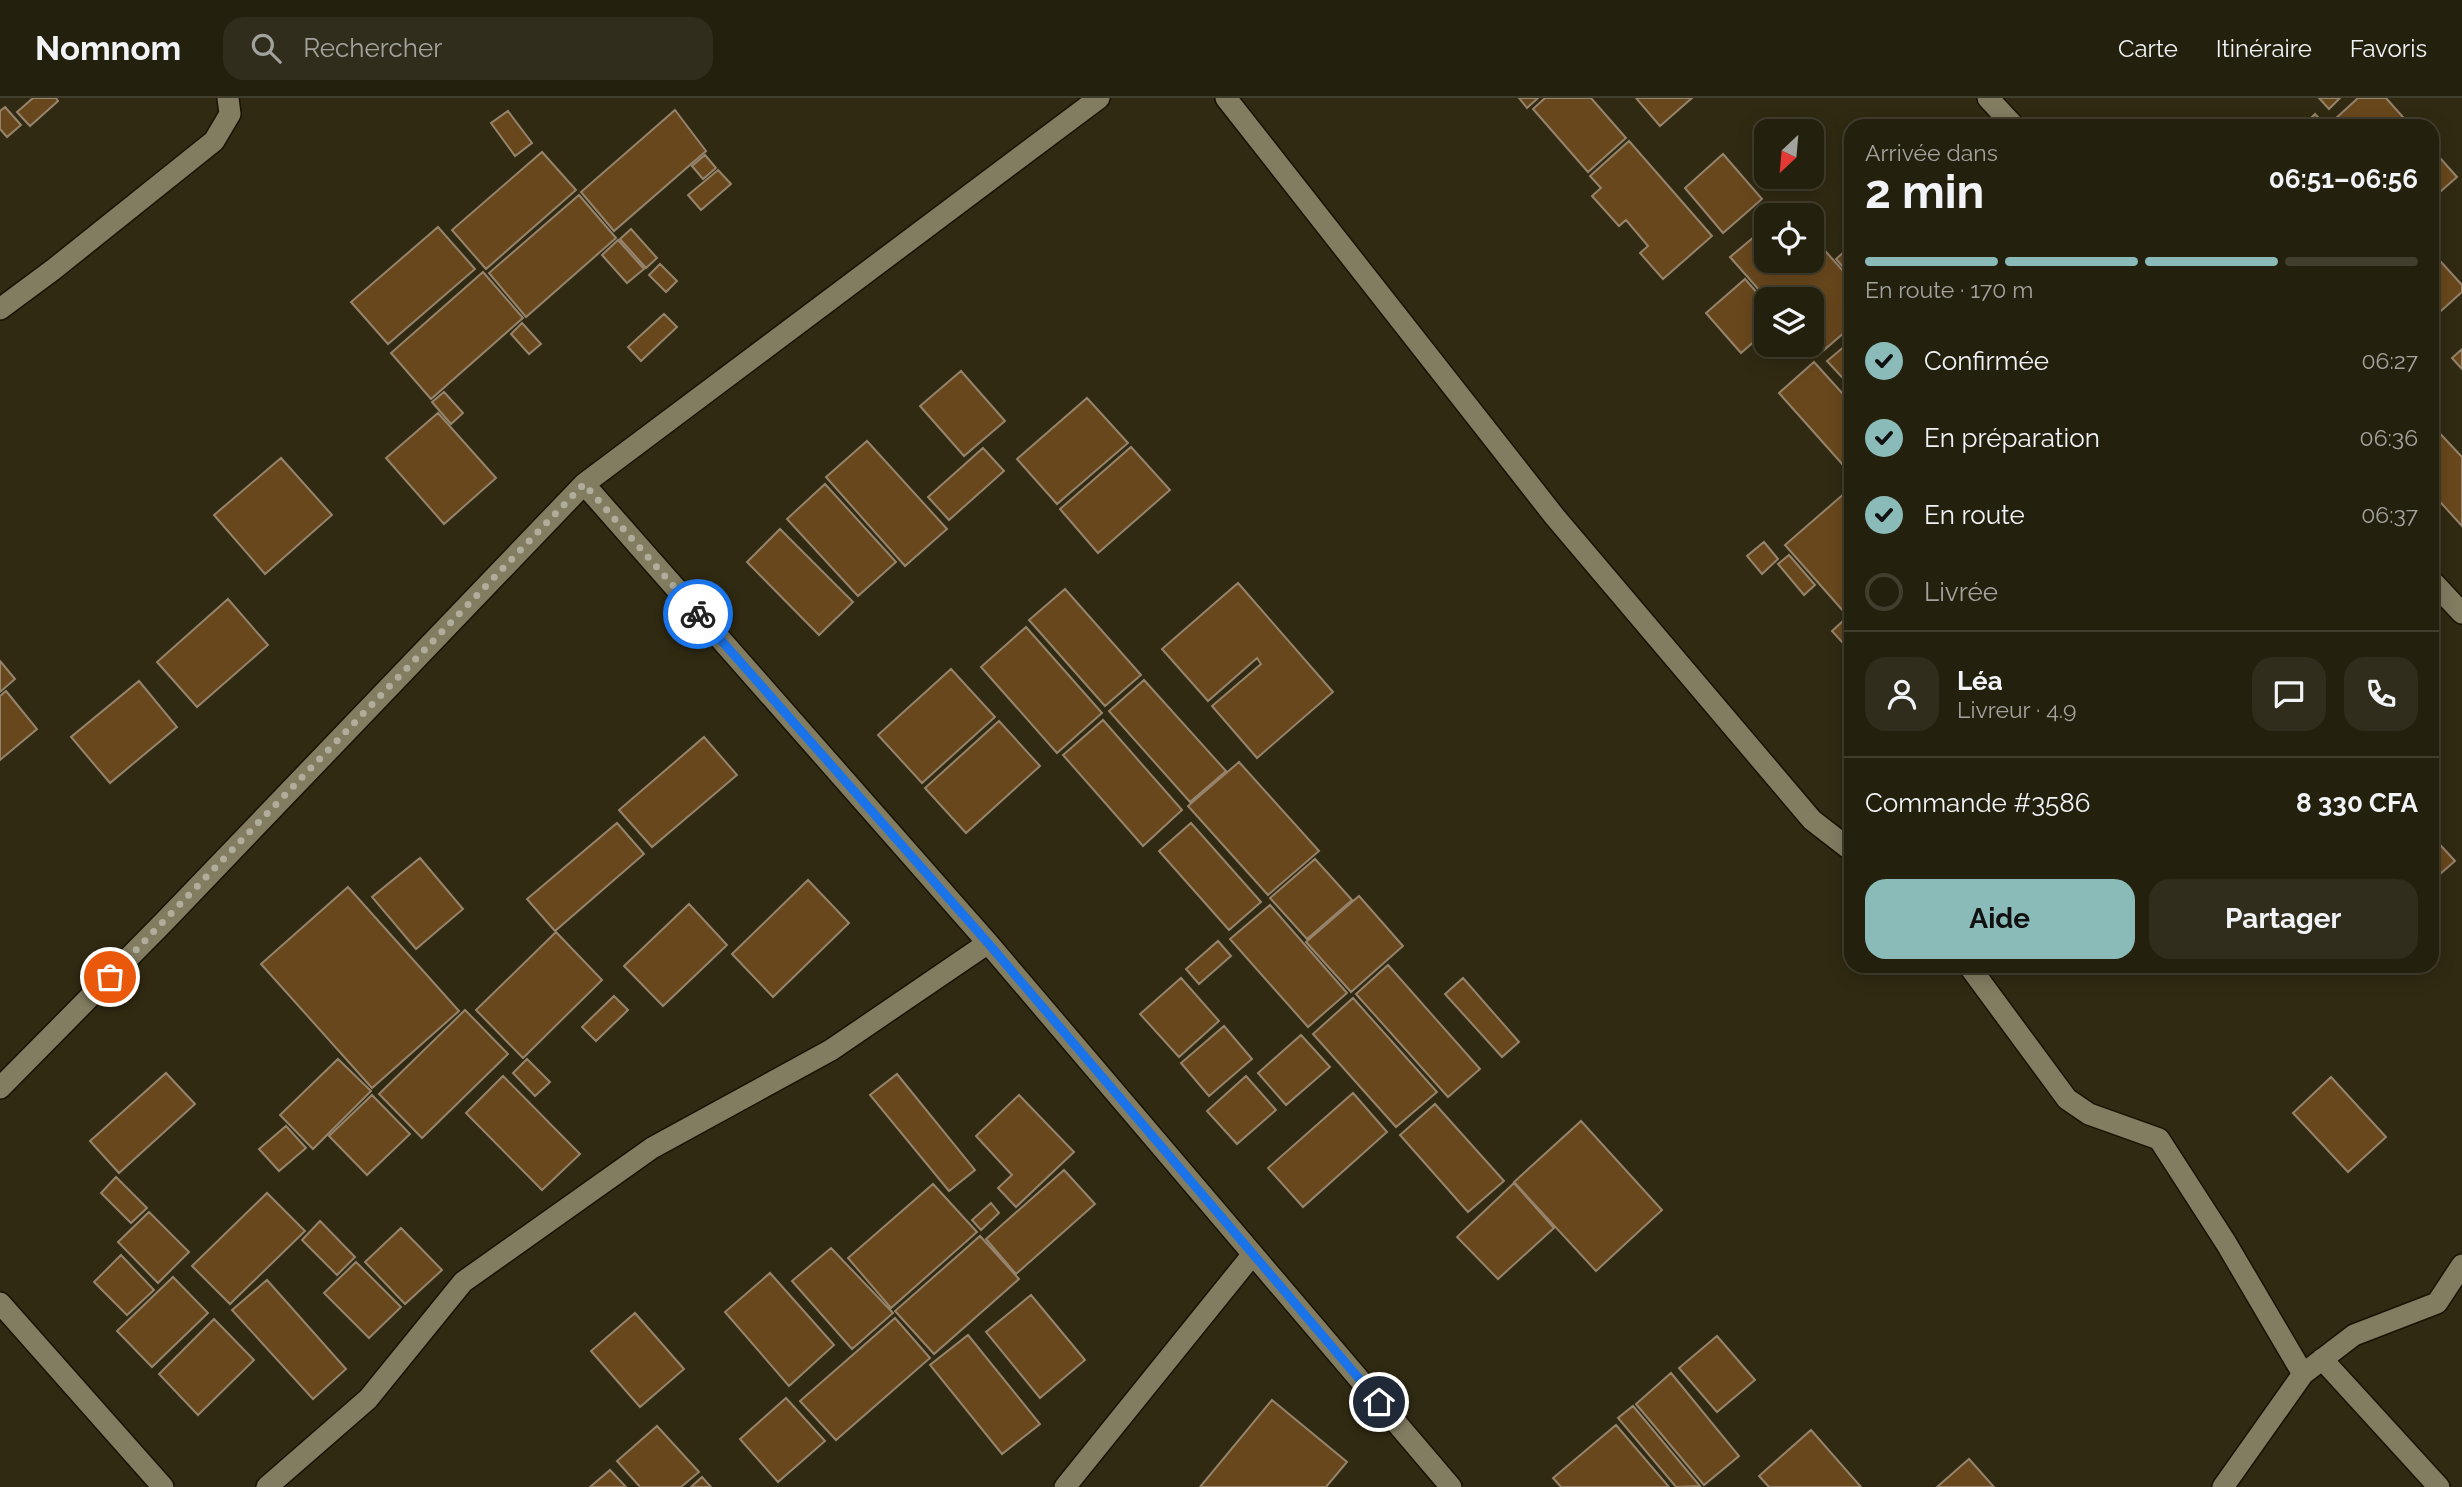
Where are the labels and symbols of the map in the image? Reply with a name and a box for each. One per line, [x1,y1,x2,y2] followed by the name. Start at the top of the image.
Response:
[1754,119,1824,189] north arrow
[663,579,733,649] courier
[80,947,140,1007] pin
[1349,1372,1409,1432] pin

